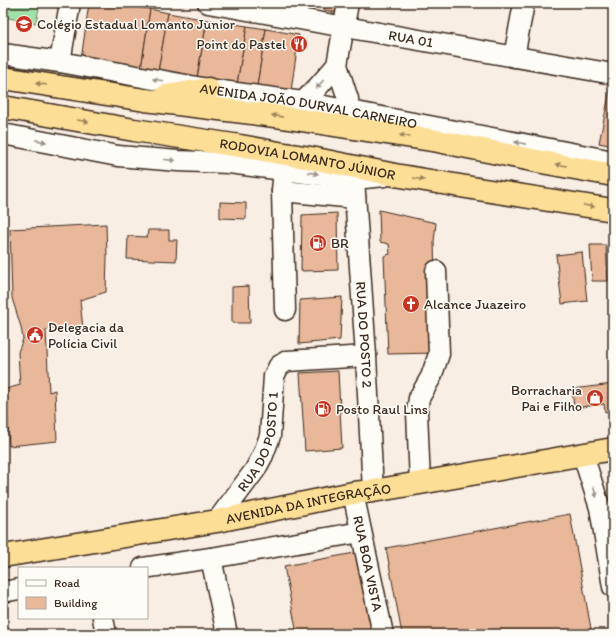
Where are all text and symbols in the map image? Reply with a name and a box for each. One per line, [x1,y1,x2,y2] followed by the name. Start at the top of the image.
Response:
[14,14,34,34] school or university icon: Colégio Estadual Lomanto Junior
[37,16,236,33] place label: Colégio Estadual Lomanto Junior
[387,26,435,51] street label: RUA 01
[289,34,309,54] restaurant icon: Point do Pastel
[197,36,286,53] place label: Point do Pastel
[152,77,164,83] one-way arrow
[199,79,419,132] street label: AVENIDA JOÃO DURVAL CARNEIRO
[316,79,325,89] one-way arrow
[35,81,47,87] one-way arrow
[271,113,283,119] one-way arrow
[77,118,89,124] one-way arrow
[399,133,412,139] one-way arrow
[218,135,397,183] street label: RODOVIA LOMANTO JÚNIOR
[35,138,47,144] one-way arrow
[514,140,526,146] one-way arrow
[164,157,176,163] one-way arrow
[555,162,567,168] one-way arrow
[307,170,319,176] one-way arrow
[413,176,425,182] one-way arrow
[583,203,595,209] one-way arrow
[308,233,328,253] fuel station icon: BR
[331,235,349,252] place label: BR
[352,281,376,389] street label: RUA DO POSTO 2
[401,294,421,314] church icon: Alcance Juazeiro
[424,296,526,313] place label: Alcance Juazeiro
[48,319,125,352] place label: Delegacia da Polícia Civil
[25,325,45,345] public building icon: Delegacia da Polícia Civil
[511,382,582,415] place label: Borracharia Pai e Filho
[585,388,605,408] shop icon: Borracharia Pai e Filho
[234,391,281,495] street label: RUA DO POSTO 1
[313,399,333,419] fuel station icon: Posto Raul Lins
[336,401,428,418] place label: Posto Raul Lins
[224,480,392,527] street label: AVENIDA DA INTEGRAÇÃO
[592,486,598,498] one-way arrow
[350,514,386,613] street label: RUA BOA VISTA
[18,567,148,619] legend
[54,576,80,590] text: Road
[54,596,98,610] text: Building

